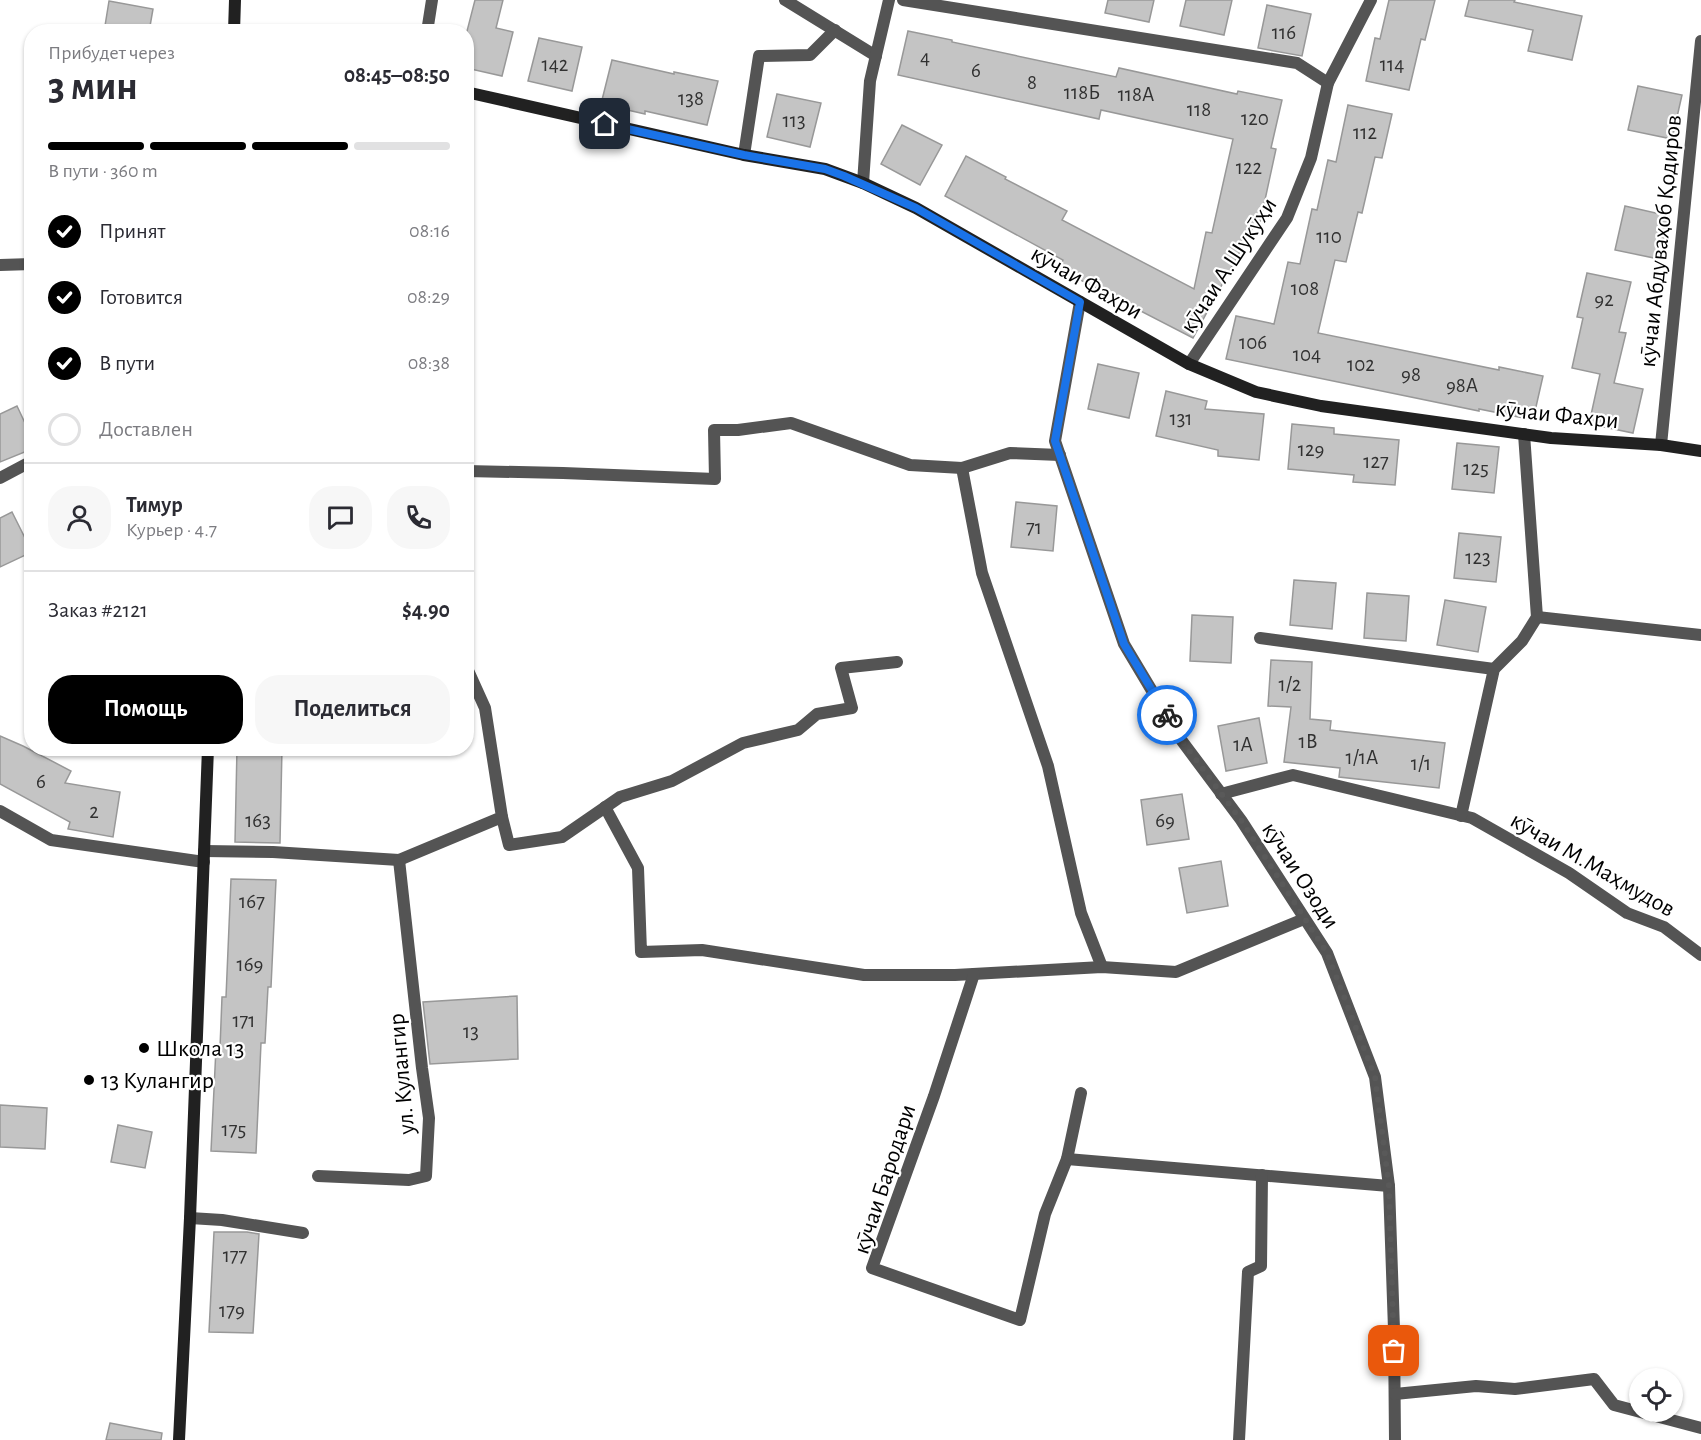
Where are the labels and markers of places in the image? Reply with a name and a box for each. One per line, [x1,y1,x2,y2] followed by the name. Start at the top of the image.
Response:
[579,98,630,149] pin
[156,1037,244,1061] place label: Школа 13
[137,1041,151,1055] marker: Школа 13
[101,1069,214,1093] place label: 13 Кулангир
[82,1073,96,1087] marker: 13 Кулангир
[1368,1325,1419,1376] pin

